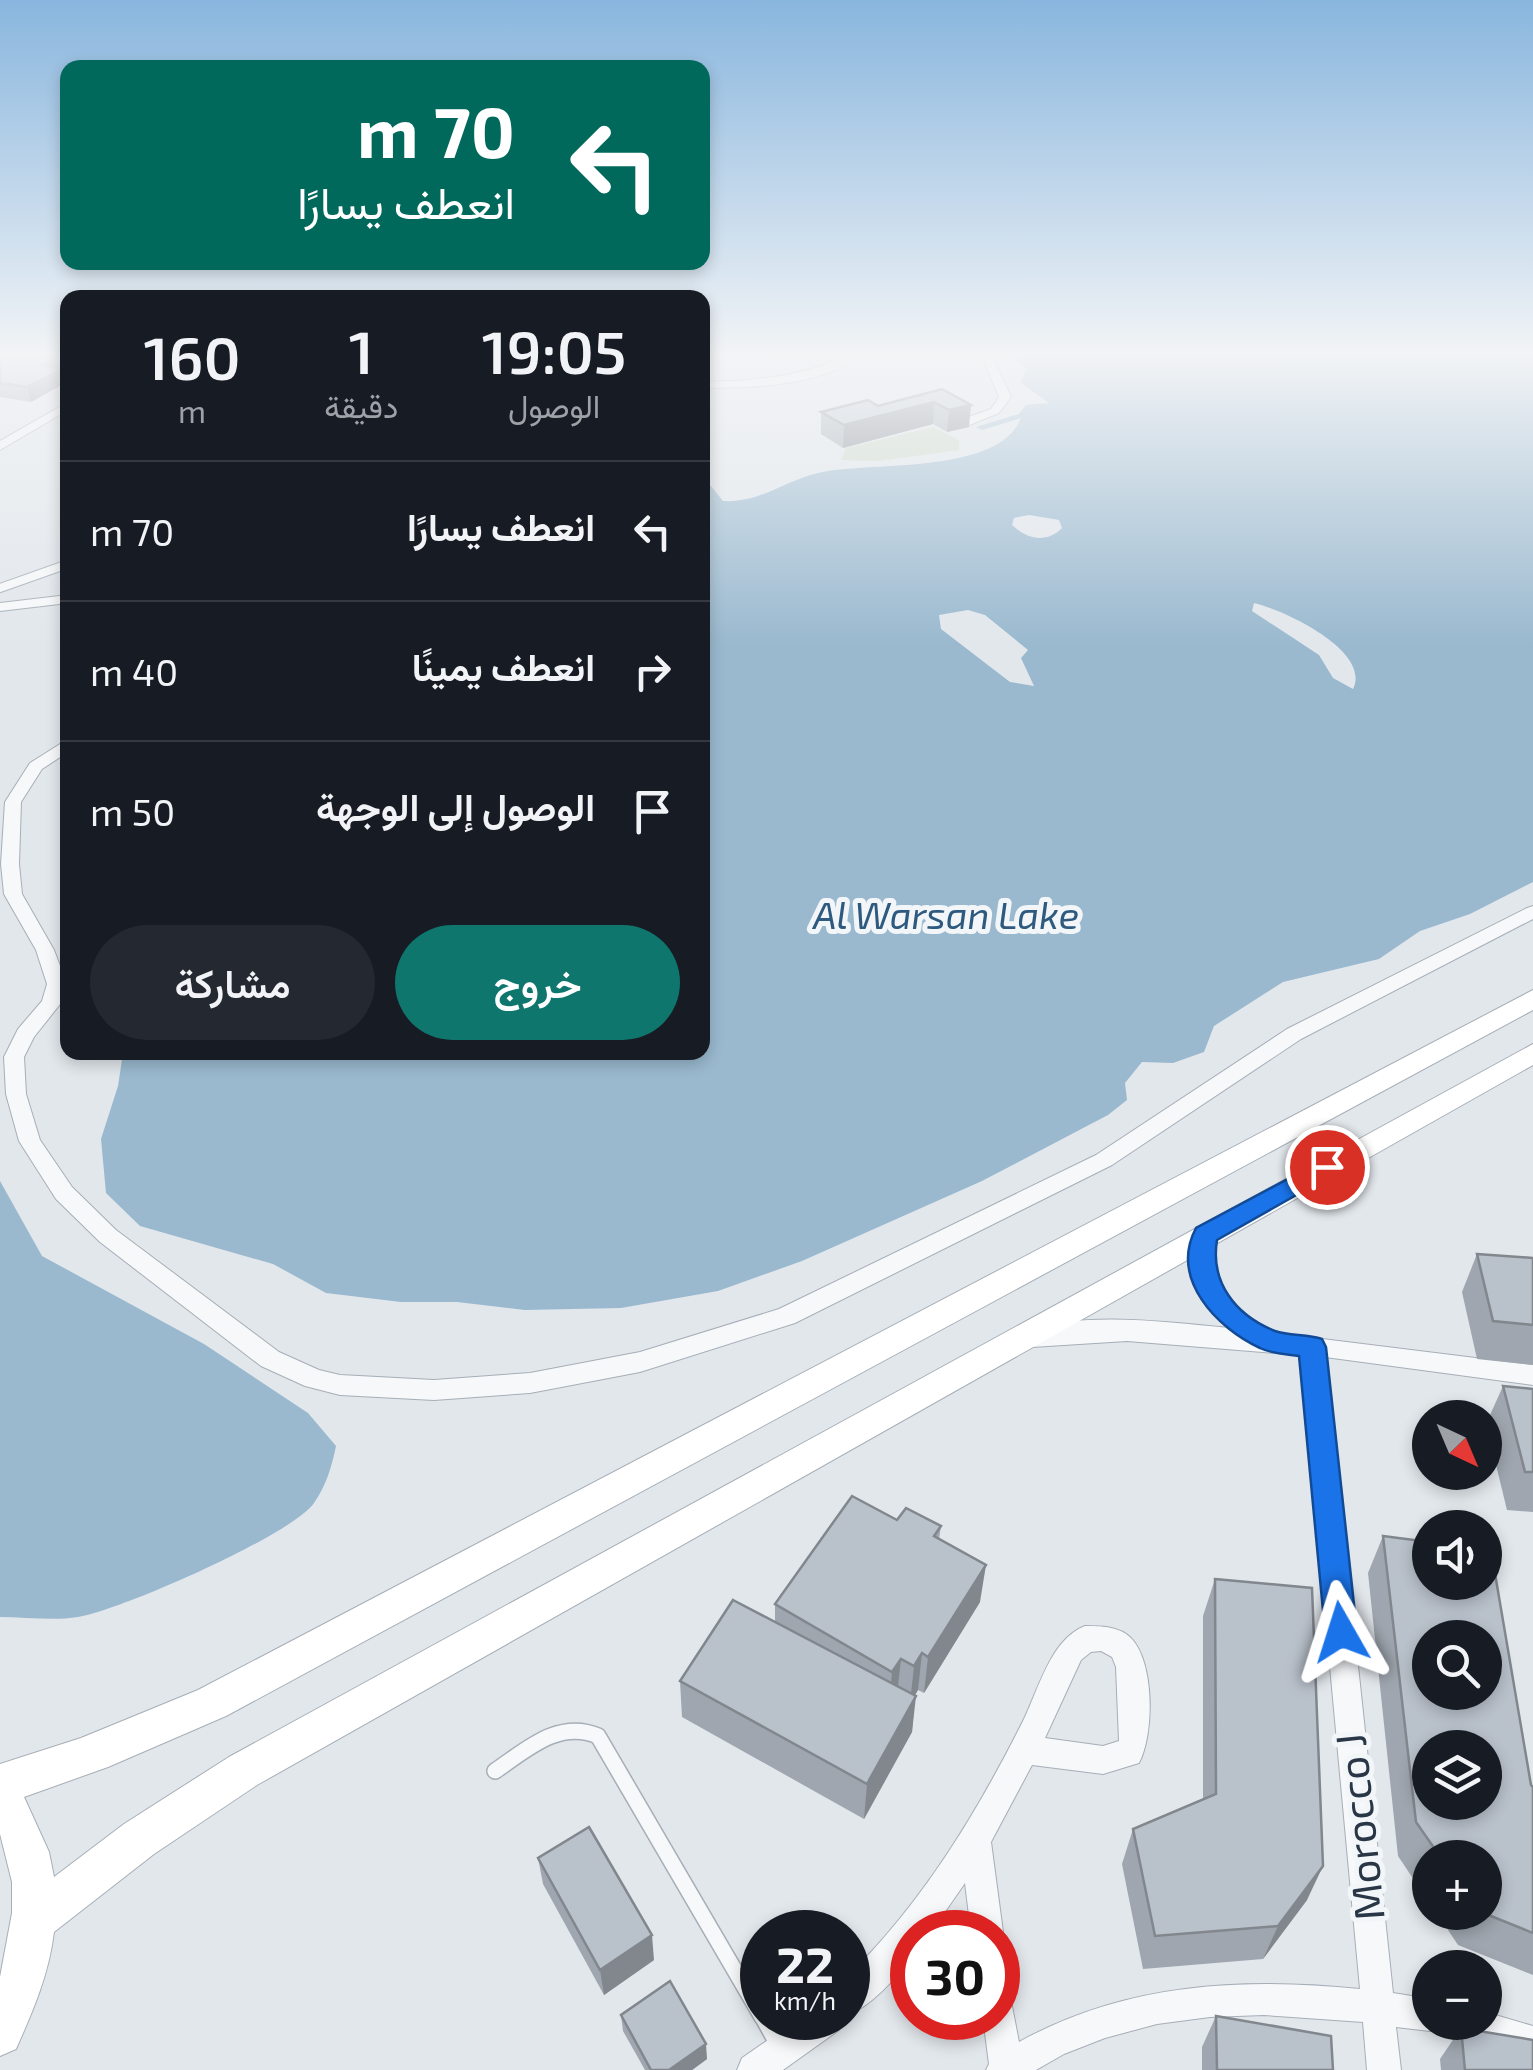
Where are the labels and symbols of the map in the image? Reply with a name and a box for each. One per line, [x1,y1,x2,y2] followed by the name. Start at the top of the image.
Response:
[811,891,1079,937] water label: Al Warsan Lake
[1285,1125,1370,1210] pin
[1412,1400,1502,1490] north arrow
[1289,1580,1393,1684] position arrow
[1323,1731,1393,1923] street label: Morocco J
[890,1910,1020,2040] speed limit sign: 30

